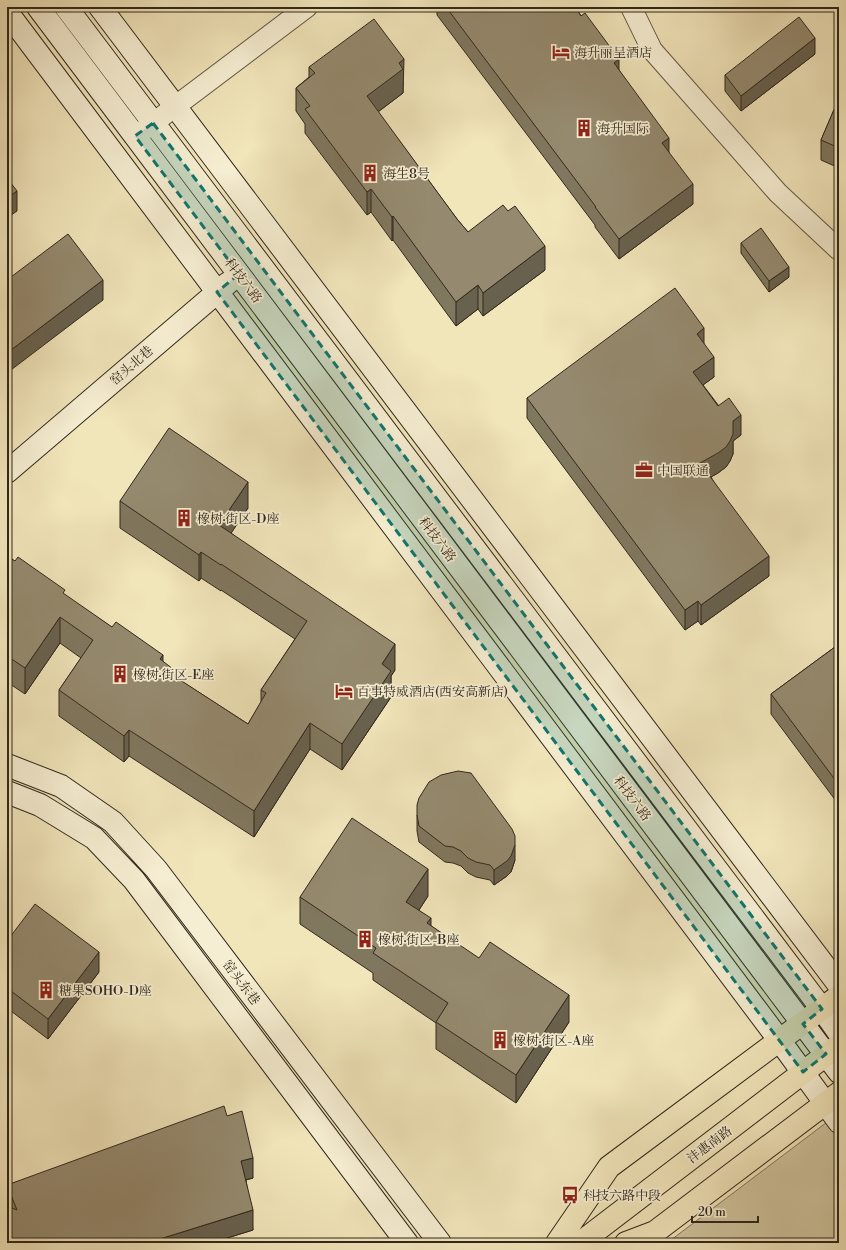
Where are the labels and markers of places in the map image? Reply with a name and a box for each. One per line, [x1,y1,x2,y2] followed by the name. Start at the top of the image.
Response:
[551,42,571,62] hotel icon: 海升丽呈酒店
[574,45,652,61] place label: 海升丽呈酒店
[574,118,594,138] building icon: 海升国际
[597,121,649,137] place label: 海升国际
[360,163,380,183] building icon: 海生8号
[383,166,430,182] place label: 海生8号
[634,460,654,480] office icon: 中国联通
[657,463,709,479] place label: 中国联通
[174,508,194,528] building icon: 橡树·街区-D座
[197,511,279,527] place label: 橡树·街区-D座
[110,664,130,684] building icon: 橡树·街区-E座
[133,667,214,683] place label: 橡树·街区-E座
[334,681,354,701] hotel icon: 百事特威酒店(西安高新店)
[357,684,508,700] place label: 百事特威酒店(西安高新店)
[355,929,375,949] building icon: 橡树·街区-B座
[378,932,459,948] place label: 橡树·街区-B座
[36,980,56,1000] building icon: 糖果SOHO-D座
[59,983,152,999] place label: 糖果SOHO-D座
[490,1030,510,1050] building icon: 橡树·街区-A座
[513,1033,594,1049] place label: 橡树·街区-A座
[560,1185,580,1205] bus stop icon: 科技六路中段
[583,1188,661,1204] place label: 科技六路中段

